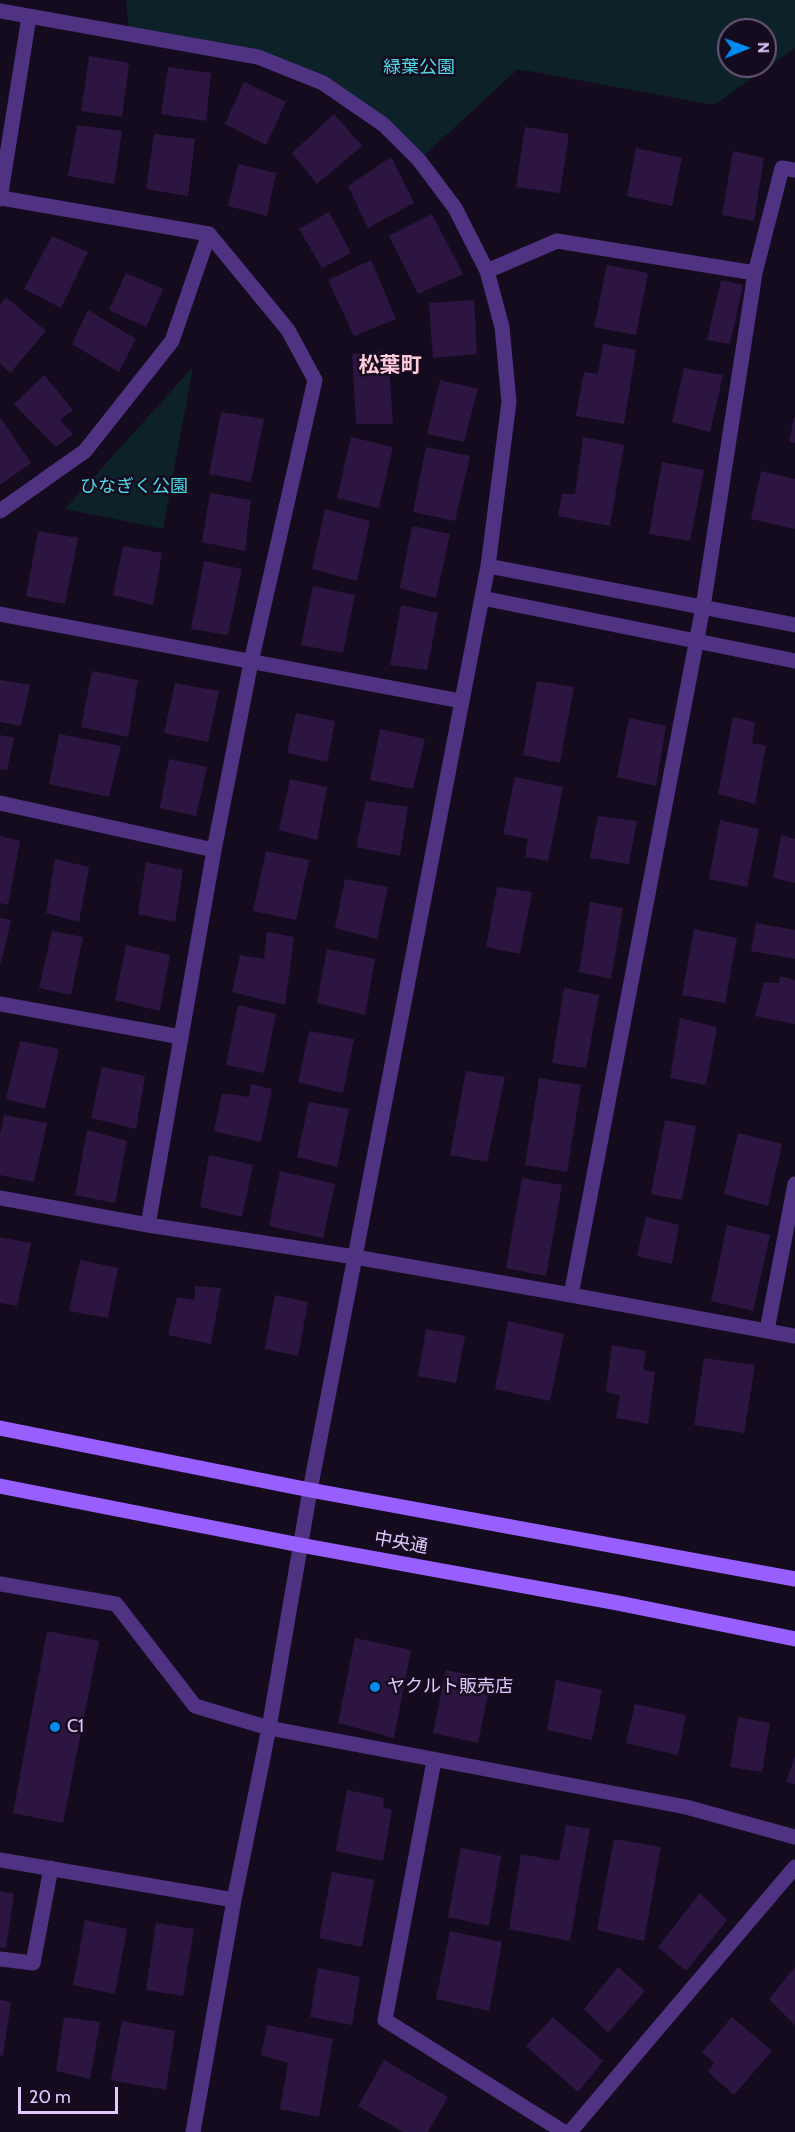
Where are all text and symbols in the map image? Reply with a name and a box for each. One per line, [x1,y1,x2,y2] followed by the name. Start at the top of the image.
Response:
[717,18,777,78] north arrow
[754,42,773,54] text: N
[383,57,455,79] park label: 緑葉公園
[359,353,421,379] district label: 松葉町
[80,476,188,498] park label: ひなぎく公園
[373,1528,429,1558] street label: 中央通
[387,1676,513,1698] place label: ヤクルト販売店
[368,1680,382,1694] marker: ヤクルト販売店
[67,1716,84,1738] place label: C1
[48,1720,62,1734] marker: C1
[21,2075,122,2113] scale bar
[29,2086,71,2108] text: 20 m

